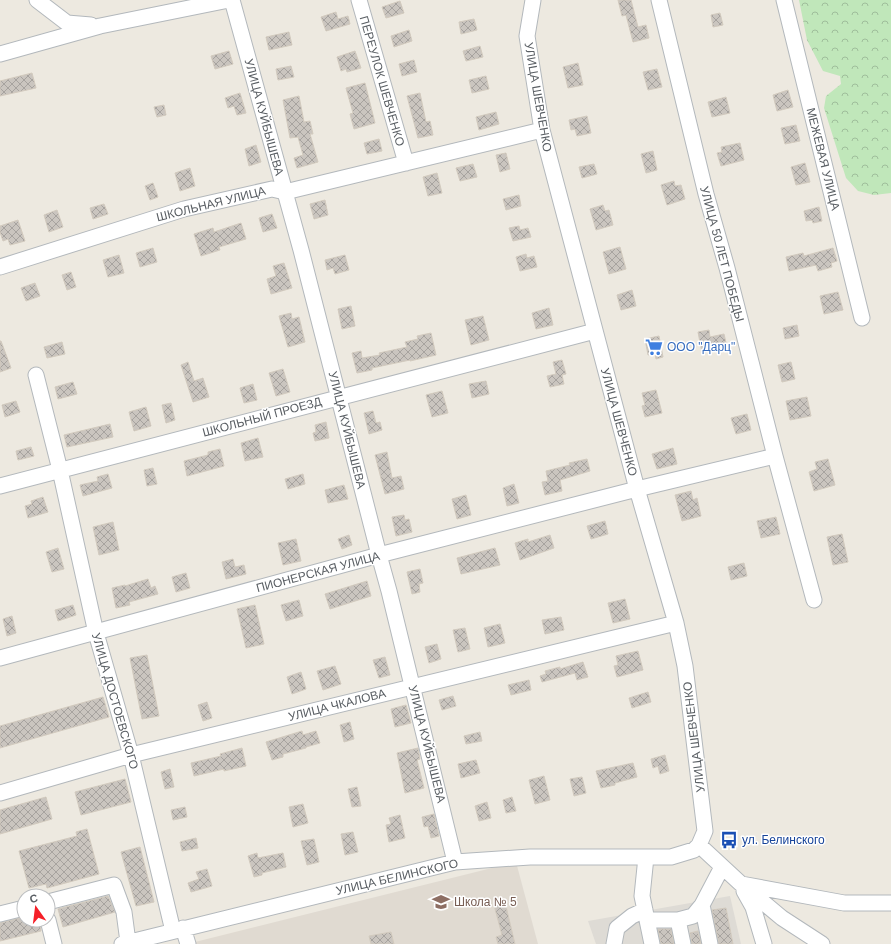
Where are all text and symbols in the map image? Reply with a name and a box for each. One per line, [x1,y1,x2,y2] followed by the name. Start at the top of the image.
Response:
[357,14,407,148] street label: ПЕРЕУЛОК ШЕВЧЕНКО
[521,41,555,153] street label: УЛИЦА ШЕВЧЕНКО
[242,57,287,177] street label: УЛИЦА КУЙБЫШЕВА
[803,106,843,212] street label: МЕЖЕВАЯ УЛИЦА
[155,184,267,224] street label: ШКОЛЬНАЯ УЛИЦА
[697,185,747,323] street label: УЛИЦА 50 ЛЕТ ПОБЕДЫ
[644,337,664,357] supermarket icon: ООО "Дарц"
[667,340,735,354] place label: ООО "Дарц"
[598,366,640,478] street label: УЛИЦА ШЕВЧЕНКО
[326,370,369,490] street label: УЛИЦА КУЙБЫШЕВА
[201,393,323,440] street label: ШКОЛЬНЫЙ ПРОЕЗД
[255,549,381,595] street label: ПИОНЕРСКАЯ УЛИЦА
[89,631,141,771] street label: УЛИЦА ДОСТОЕВСКОГО
[680,681,708,793] street label: УЛИЦА ШЕВЧЕНКО
[406,684,449,804] street label: УЛИЦА КУЙБЫШЕВА
[287,686,387,724] street label: УЛИЦА ЧКАЛОВА
[719,830,739,850] bus stop icon: ул. Белинского
[742,833,825,847] place label: ул. Белинского
[335,856,459,898] street label: УЛИЦА БЕЛИНСКОГО
[16,888,56,928] north arrow
[28,892,39,905] text: С
[431,892,451,912] school or university icon: Школа № 5
[454,895,517,909] place label: Школа № 5

